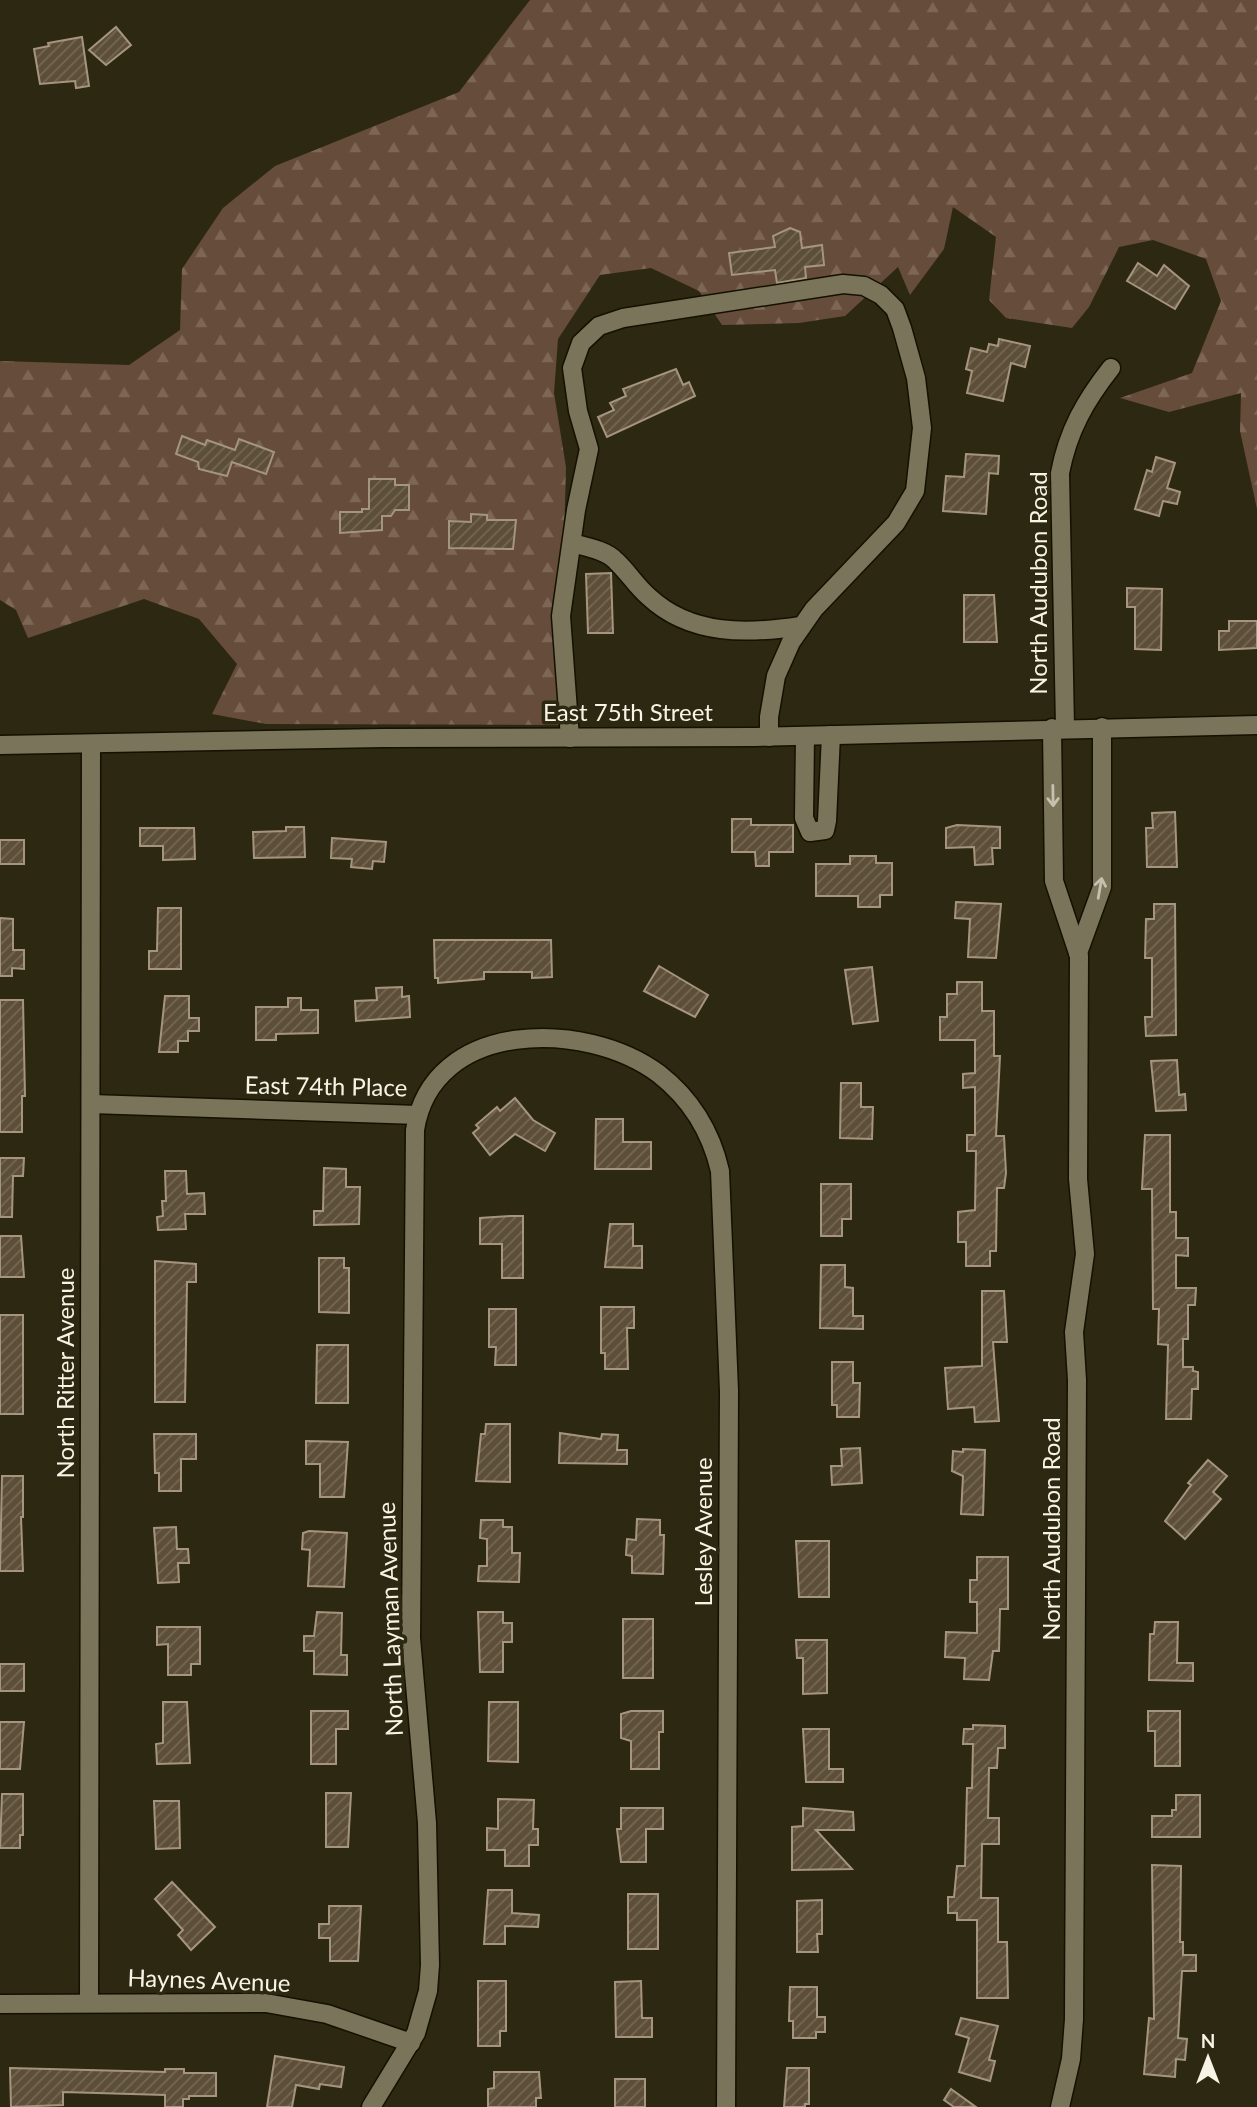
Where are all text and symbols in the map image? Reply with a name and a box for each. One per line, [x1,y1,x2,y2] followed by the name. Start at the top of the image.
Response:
[1023,471,1052,695] street label: North Audubon Road
[543,697,713,726] street label: East 75th Street
[1046,784,1060,807] one-way arrow
[1094,878,1107,900] one-way arrow
[244,1070,408,1101] street label: East 74th Place
[50,1267,79,1479] street label: North Ritter Avenue
[1036,1417,1065,1641] street label: North Audubon Road
[688,1457,717,1607] street label: Lesley Avenue
[371,1501,408,1737] street label: North Layman Avenue
[127,1962,291,1997] street label: Haynes Avenue
[1173,2023,1243,2093] north arrow
[1201,2029,1215,2052] text: N

